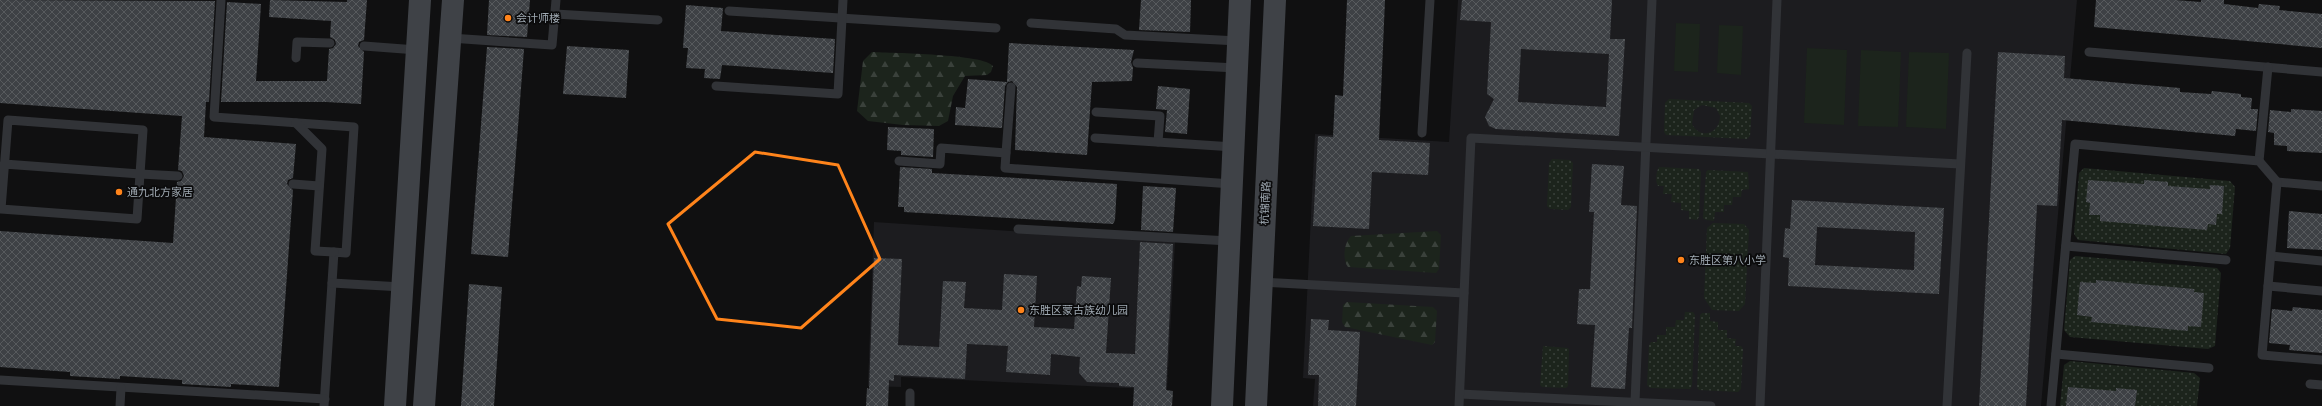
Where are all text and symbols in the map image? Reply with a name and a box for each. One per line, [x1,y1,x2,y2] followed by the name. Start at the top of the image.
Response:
[516,11,560,24] place label: 会计师楼
[503,13,513,23] marker: 会计师楼
[1257,181,1272,225] street label: 杭锦南路
[127,185,193,198] place label: 通九北方家居
[114,187,124,197] marker: 通九北方家居
[1689,253,1766,266] place label: 东胜区第八小学
[1676,255,1686,265] marker: 东胜区第八小学
[1029,303,1128,316] place label: 东胜区蒙古族幼儿园
[1016,305,1026,315] marker: 东胜区蒙古族幼儿园

